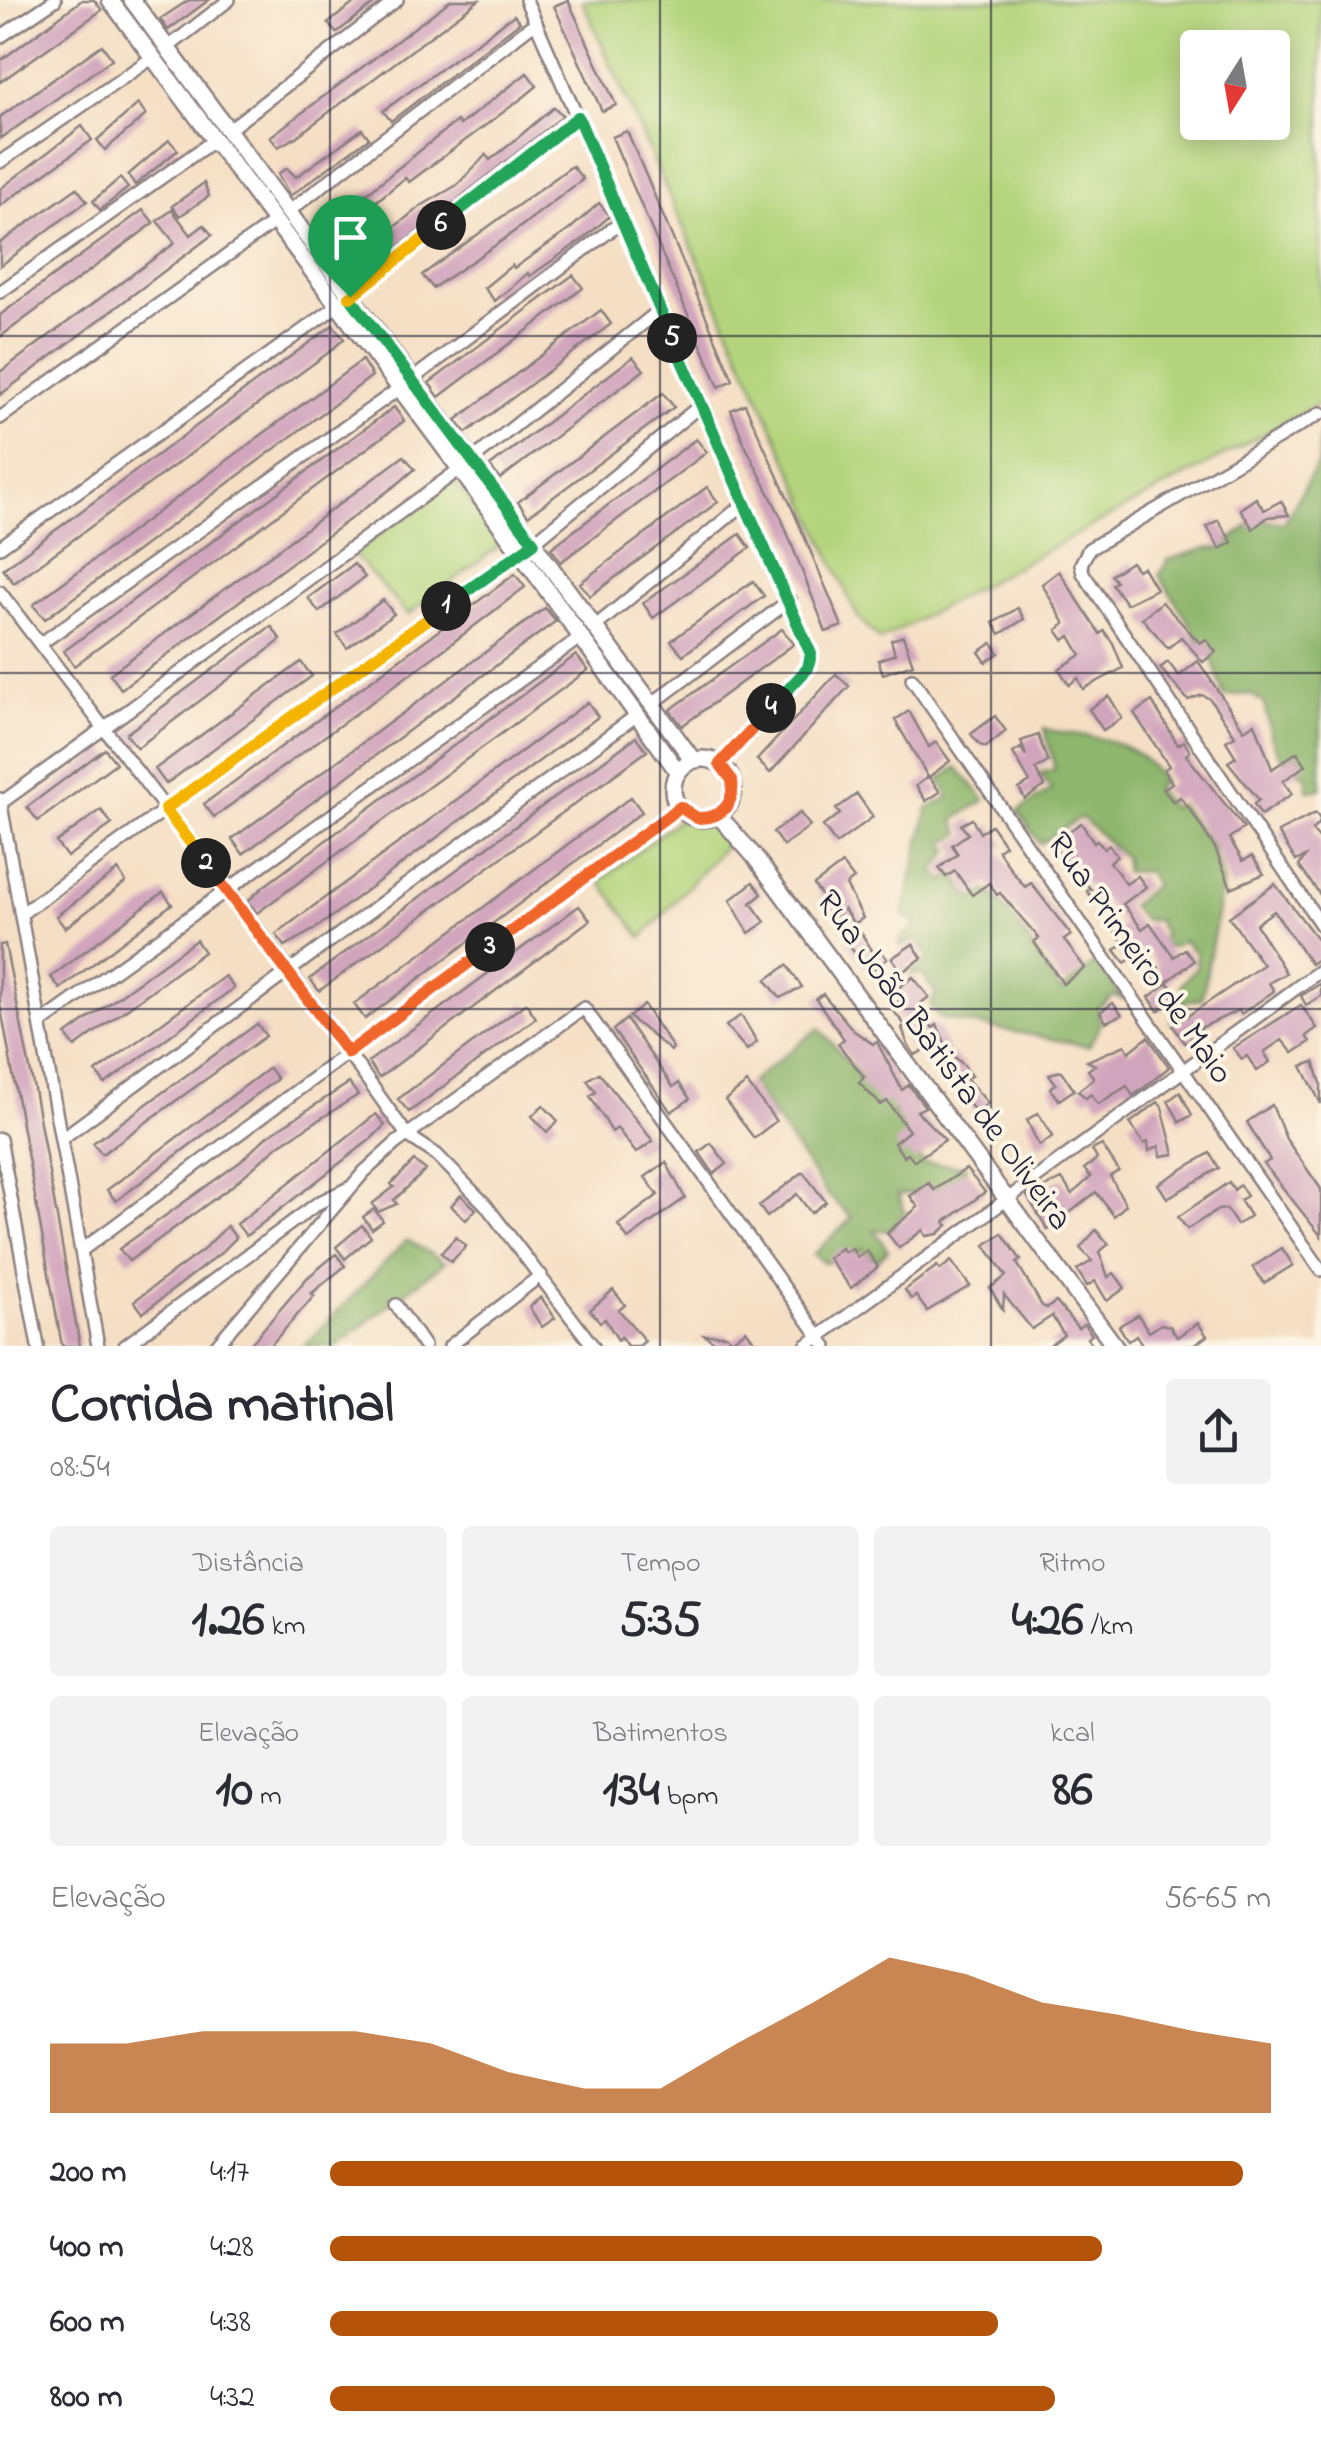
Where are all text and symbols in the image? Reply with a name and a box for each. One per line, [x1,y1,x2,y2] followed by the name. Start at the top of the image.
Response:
[1180,30,1290,140] north arrow
[1180,30,1290,140] map controls
[308,195,393,298] pin
[416,200,466,250] pin: 6
[435,204,447,245] text: 6
[323,210,378,265] icon: arrive
[647,313,697,363] pin: 5
[664,317,680,358] text: 5
[421,581,471,631] pin: 1
[442,585,450,626] text: 1
[746,683,796,733] pin: 4
[765,687,777,728] text: 4
[1033,822,1245,1096] street label: Rua Primeiro de Maio
[181,838,231,888] pin: 2
[199,842,213,883] text: 2
[802,880,1084,1242] street label: Rua João Batista de Oliveira
[465,922,515,972] pin: 3
[484,926,496,967] text: 3
[50,1367,394,1447] text: Corrida matinal
[1166,1379,1271,1484] button: share
[50,1445,110,1492] text: 08:54
[193,1544,304,1585] text: Distância
[620,1544,701,1585] text: Tempo
[1039,1544,1106,1585] text: Ritmo
[192,1585,264,1658] text: 1.26
[619,1585,702,1658] text: 5:35
[1012,1585,1084,1658] text: 4:26
[264,1607,305,1648] text: km
[1084,1607,1133,1648] text: /km
[198,1714,299,1755] text: Elevação
[593,1714,728,1755] text: Batimentos
[1050,1714,1095,1755] text: kcal
[215,1755,253,1828] text: 10
[603,1755,660,1828] text: 134
[1052,1755,1093,1828] text: 86
[253,1777,282,1818] text: m
[660,1777,718,1818] text: bpm
[50,1876,166,1923] text: Elevação
[1164,1876,1271,1923] text: 56–65 m
[50,2150,126,2197] text: 200 m
[210,2150,249,2197] text: 4:17
[50,2225,124,2272] text: 400 m
[210,2225,254,2272] text: 4:28
[50,2300,125,2347] text: 600 m
[210,2300,251,2347] text: 4:38
[50,2375,122,2422] text: 800 m
[210,2375,255,2422] text: 4:32

